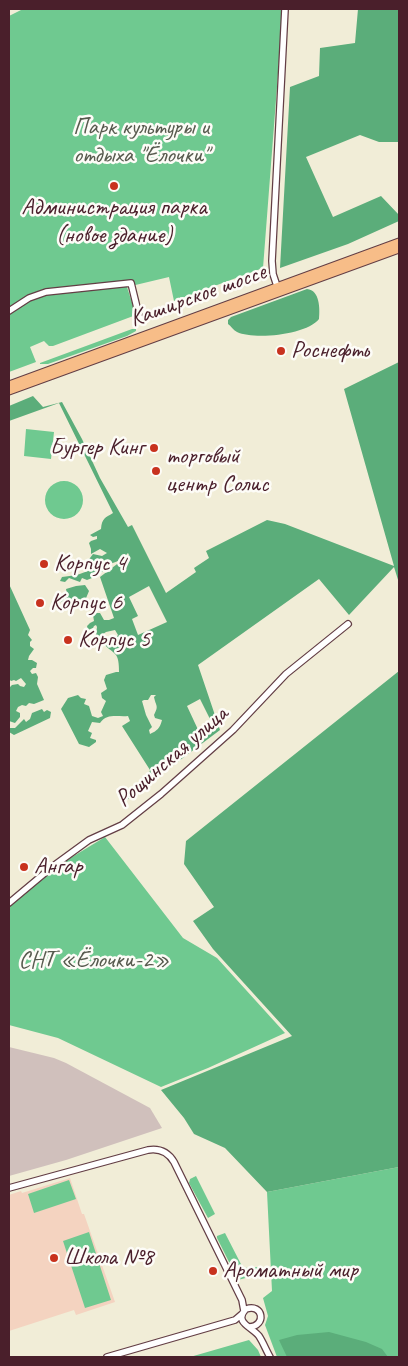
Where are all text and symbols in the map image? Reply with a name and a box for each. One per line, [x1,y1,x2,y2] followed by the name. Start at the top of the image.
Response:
[73,114,209,170] park label: Парк культуры и отдыха "Ёлочки"
[108,180,120,192] marker: Администрация парка (новое здание)
[21,194,207,250] place label: Администрация парка (новое здание)
[126,258,270,334] street label: Каширское шоссе
[291,337,369,365] place label: Роснефть
[275,345,287,357] marker: Роснефть
[50,434,144,462] place label: Бургер Кинг
[148,442,160,454] marker: Бургер Кинг
[166,443,268,499] place label: торговый центр Солис
[150,465,162,477] marker: торговый центр Солис
[54,550,126,578] place label: Корпус 4
[38,558,50,570] marker: Корпус 4
[50,589,122,617] place label: Корпус 6
[34,597,46,609] marker: Корпус 6
[78,626,150,654] place label: Корпус 5
[62,634,74,646] marker: Корпус 5
[110,700,234,814] street label: Рощинская улица
[34,853,82,881] place label: Ангар
[18,861,30,873] marker: Ангар
[18,947,170,975] park label: СНТ «Ёлочки-2»
[64,1244,153,1272] place label: Школа №8
[48,1252,60,1264] marker: Школа №8
[223,1257,358,1285] place label: Ароматный мир
[207,1265,219,1277] marker: Ароматный мир

